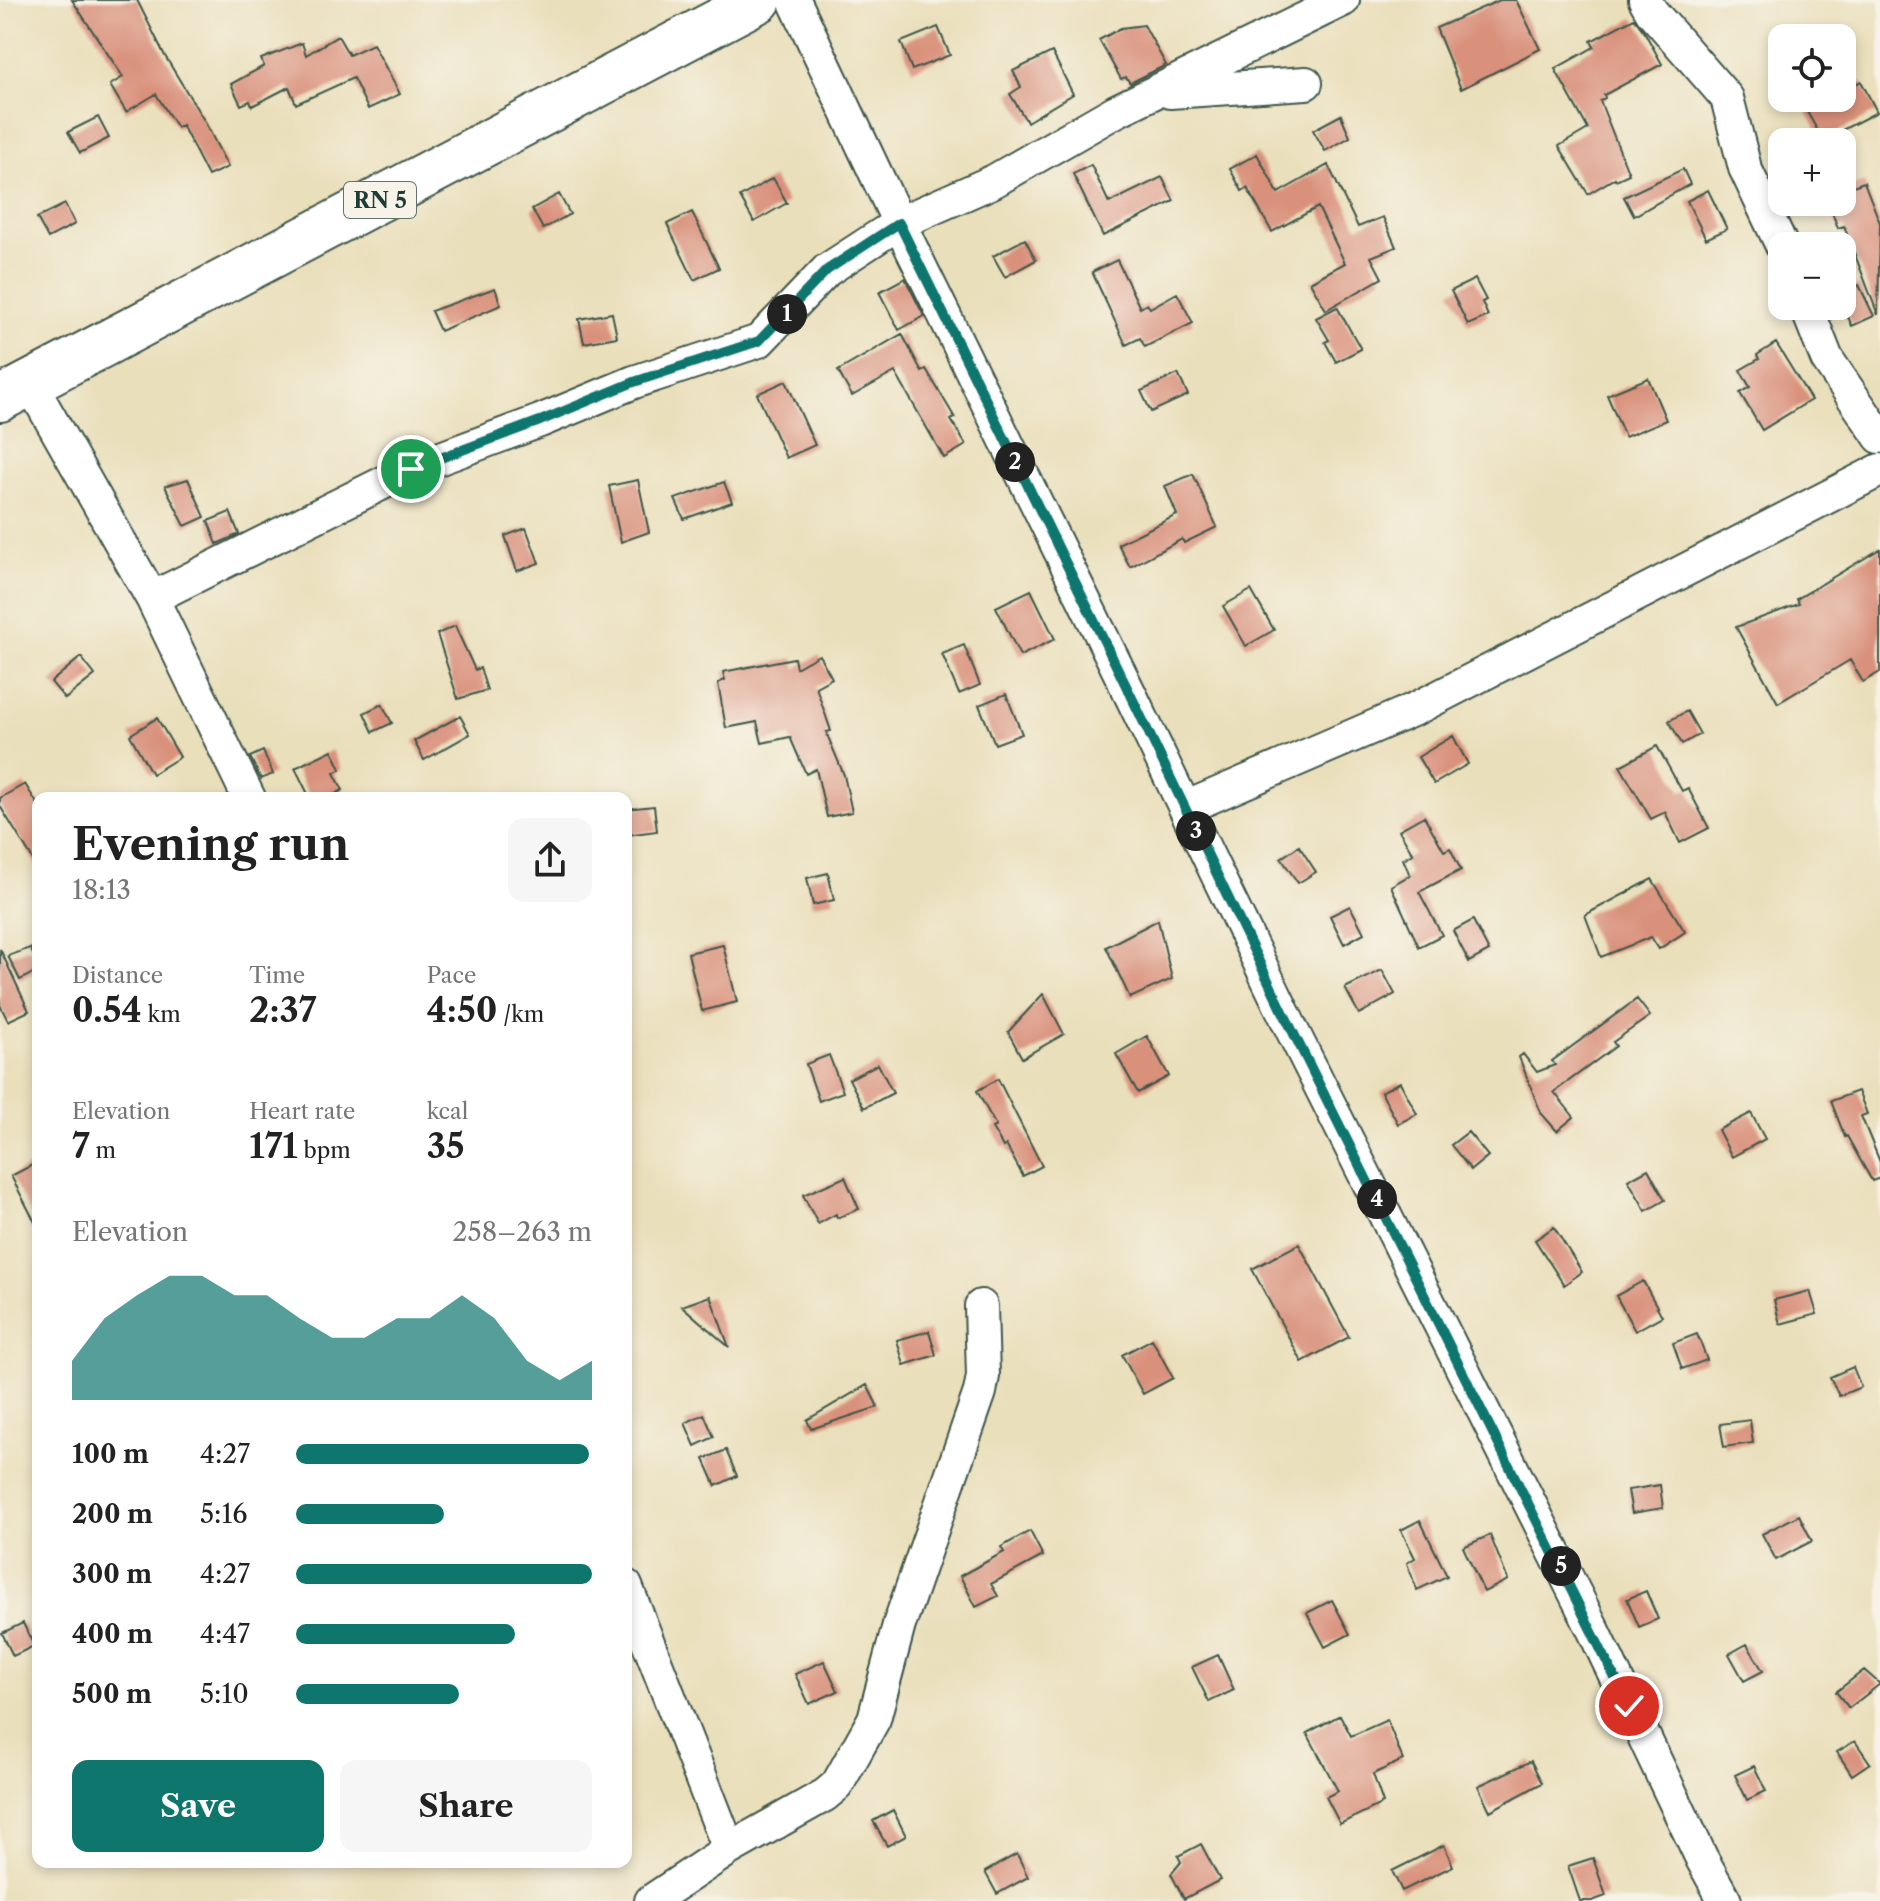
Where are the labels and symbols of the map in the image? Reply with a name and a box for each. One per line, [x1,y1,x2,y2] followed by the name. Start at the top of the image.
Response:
[344,182,416,218] road number: RN 5
[767,294,807,334] pin: 1
[377,435,445,503] pin
[995,442,1035,482] pin: 2
[1176,811,1216,851] pin: 3
[1357,1179,1397,1219] pin: 4
[1541,1546,1581,1586] pin: 5
[1595,1672,1663,1740] pin

